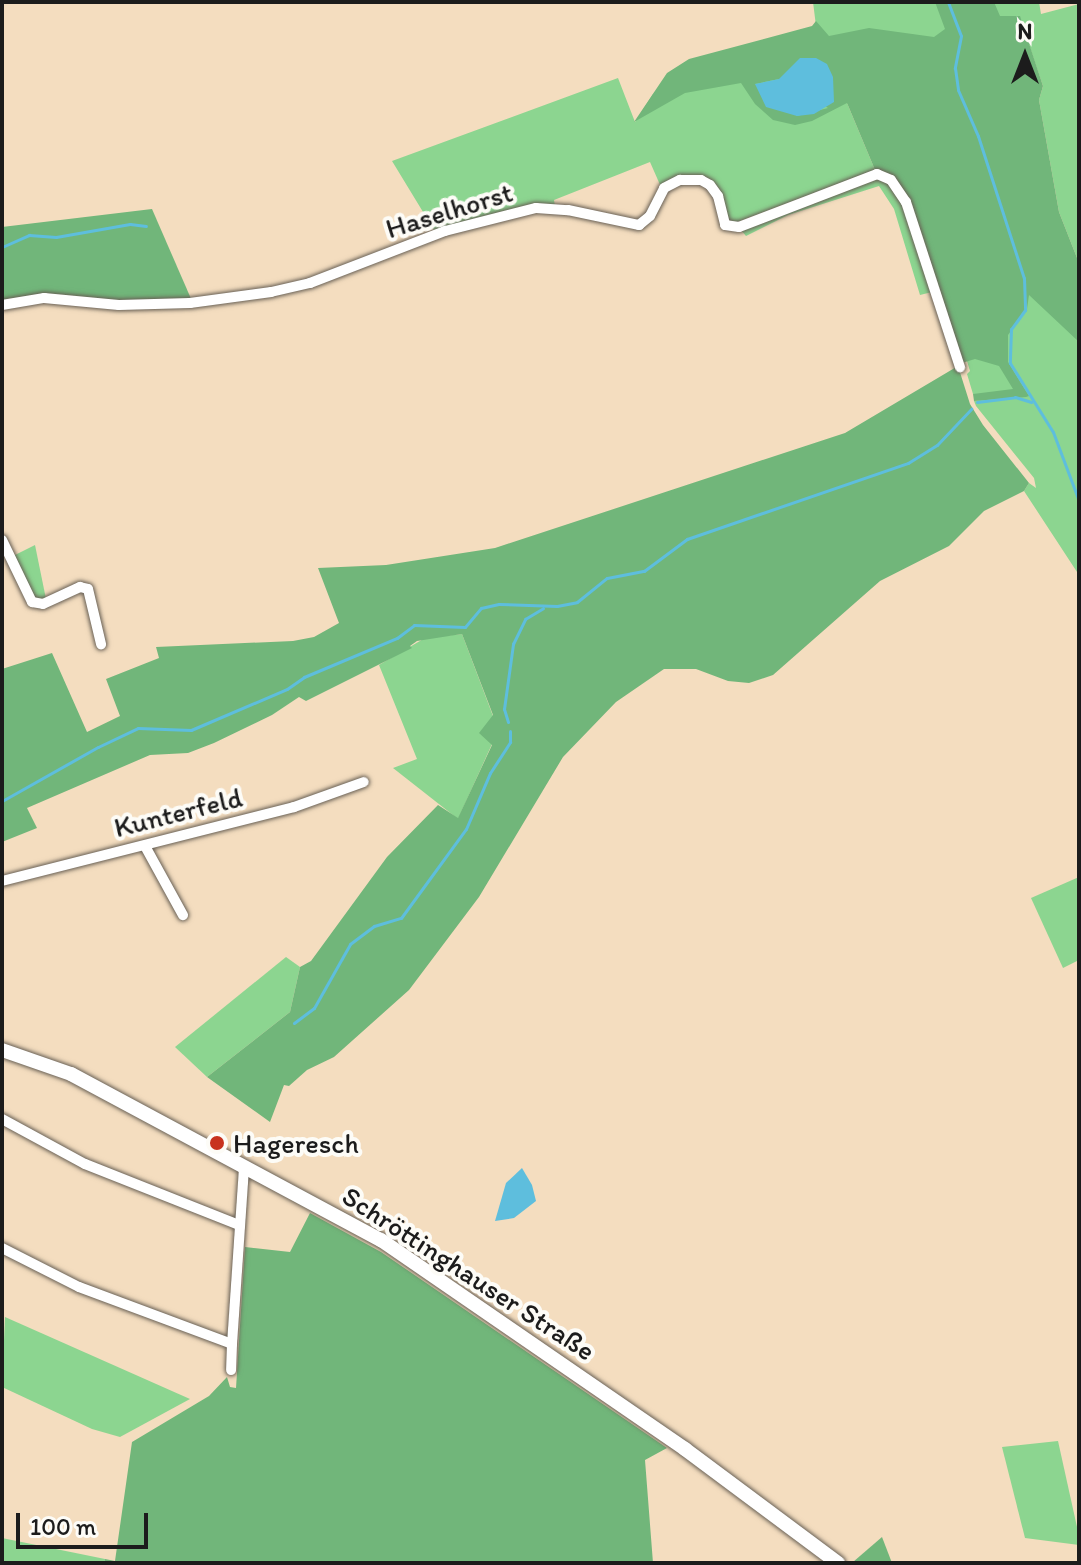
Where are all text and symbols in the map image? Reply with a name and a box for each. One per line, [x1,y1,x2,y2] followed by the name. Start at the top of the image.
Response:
[985,16,1065,96] north arrow
[1018,18,1032,45] text: N
[382,175,516,245] street label: Haselhorst
[110,780,246,844] street label: Kunterfeld
[233,1126,359,1160] place label: Hageresch
[208,1134,226,1152] marker: Hageresch
[336,1179,602,1367] street label: Schröttinghauser Straße
[20,1497,152,1547] scale bar
[30,1512,96,1541] text: 100 m

